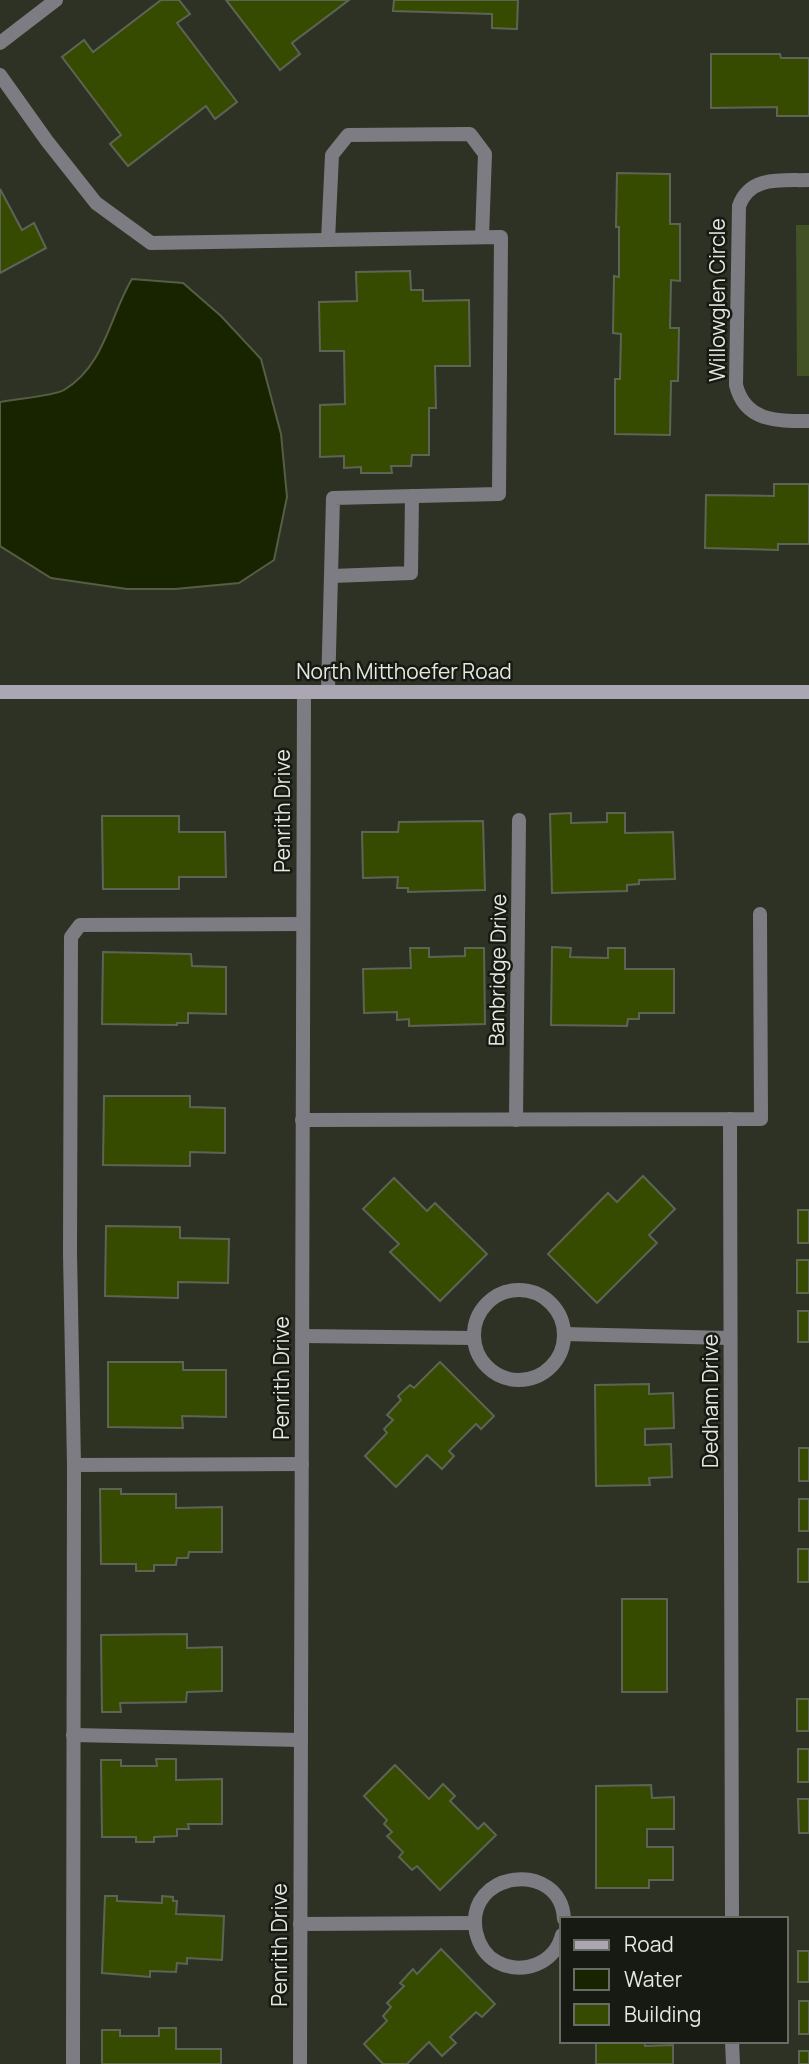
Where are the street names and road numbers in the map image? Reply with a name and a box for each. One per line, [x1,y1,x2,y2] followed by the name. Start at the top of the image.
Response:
[703,218,731,382] street label: Willowglen Circle
[296,657,512,685] street label: North Mitthoefer Road
[268,749,296,873] street label: Penrith Drive
[482,894,512,1046] street label: Banbridge Drive
[267,1316,295,1440] street label: Penrith Drive
[696,1334,724,1468] street label: Dedham Drive
[265,1883,293,2007] street label: Penrith Drive

